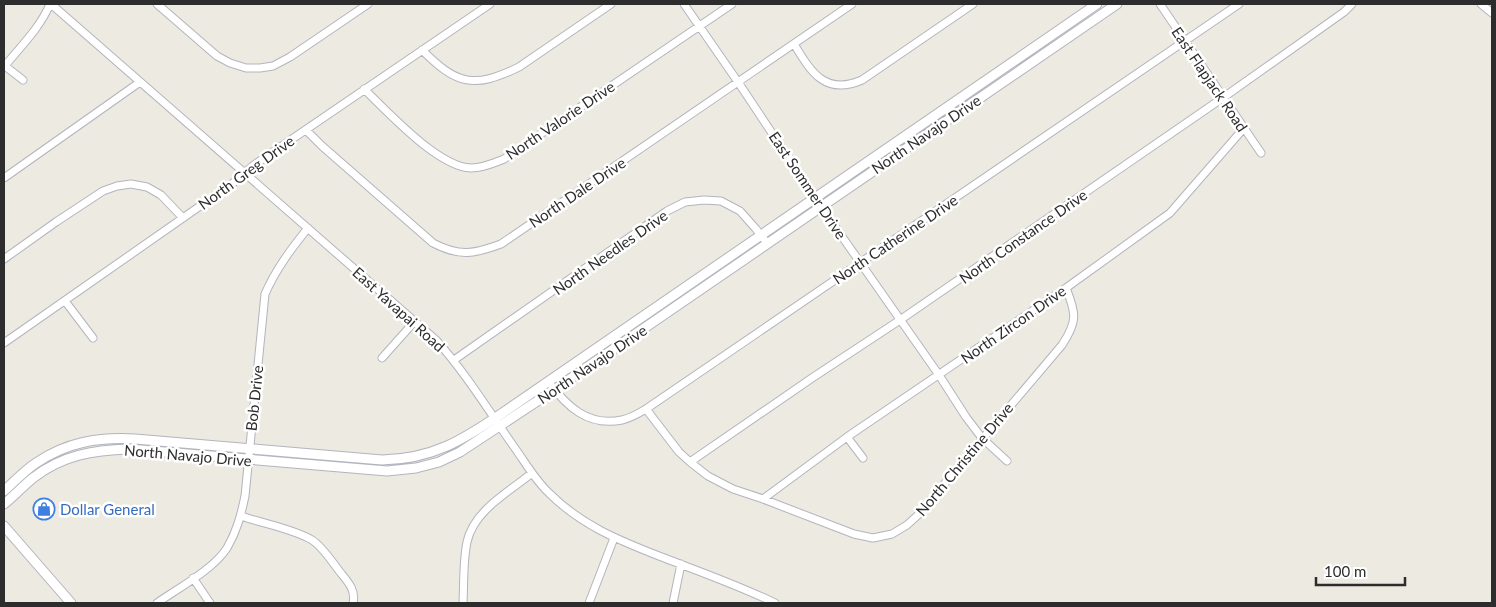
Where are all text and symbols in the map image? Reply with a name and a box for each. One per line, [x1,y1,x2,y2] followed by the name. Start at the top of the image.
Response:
[1168,23,1252,135] street label: East Flapjack Road
[502,77,618,163] street label: North Valorie Drive
[868,91,984,177] street label: North Navajo Drive
[765,128,851,242] street label: East Sommer Drive
[195,131,297,213] street label: North Greg Drive
[525,153,629,231] street label: North Dale Drive
[956,185,1090,287] street label: North Constance Drive
[829,190,961,288] street label: North Catherine Drive
[549,206,671,298] street label: North Needles Drive
[349,263,449,355] street label: East Yavapai Road
[957,281,1069,367] street label: North Zircon Drive
[534,321,650,407] street label: North Navajo Drive
[242,364,266,432] street label: Bob Drive
[912,399,1017,519] street label: North Christine Drive
[123,440,253,470] street label: North Navajo Drive
[32,497,56,521] shop icon: Dollar General
[60,500,155,518] place label: Dollar General
[1316,554,1405,586] scale bar
[1324,562,1366,580] text: 100 m

